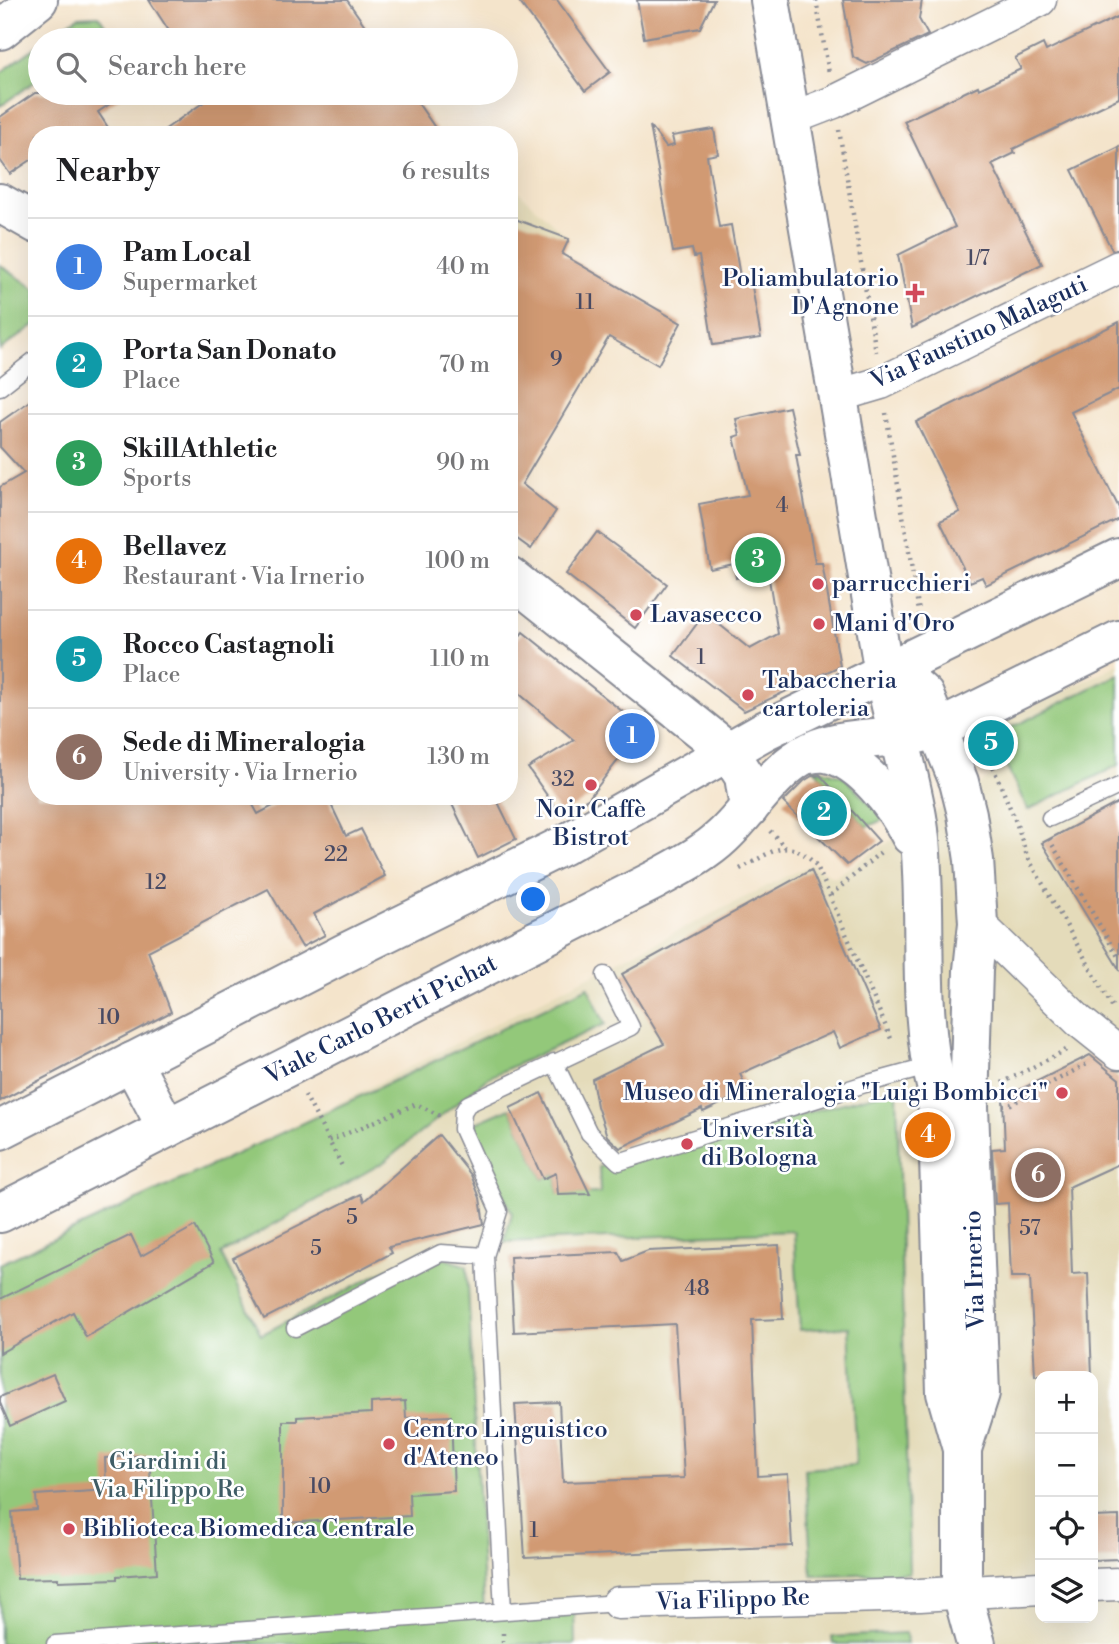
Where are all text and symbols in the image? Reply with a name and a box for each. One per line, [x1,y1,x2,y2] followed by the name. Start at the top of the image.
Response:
[28,28,518,105] search box
[52,48,90,86] icon: search
[108,51,247,83] text: Search here
[56,153,160,191] text: Nearby
[402,158,490,186] text: 6 results
[123,237,251,269] text: Pam Local
[966,246,990,272] house number: 1/7
[73,253,85,281] text: 1
[436,253,490,281] text: 40 m
[722,264,899,322] place label: Poliambulatorio D'Agnone
[123,269,258,297] text: Supermarket
[865,270,1092,397] street label: Via Faustino Malaguti
[905,283,925,303] marker: Poliambulatorio D'Agnone
[576,290,594,316] house number: 11
[123,335,337,367] text: Porta San Donato
[550,347,562,373] house number: 9
[72,351,86,379] text: 2
[439,351,490,379] text: 70 m
[123,367,180,395] text: Place
[123,433,277,465] text: SkillAthletic
[72,449,86,477] text: 3
[436,449,490,477] text: 90 m
[123,465,191,493] text: Sports
[776,493,788,519] house number: 4
[123,531,226,563] text: Bellavez
[735,534,781,586] pin: 3
[71,547,87,575] text: 4
[425,547,490,575] text: 100 m
[123,563,365,591] text: Restaurant · Via Irnerio
[832,569,971,599] place label: parrucchieri
[810,576,826,592] marker: parrucchieri
[650,600,762,630] place label: Lavasecco
[628,607,644,623] marker: Lavasecco
[833,609,955,639] place label: Mani d'Oro
[811,616,827,632] marker: Mani d'Oro
[123,629,335,661] text: Rocco Castagnoli
[72,645,86,673] text: 5
[430,645,490,673] text: 110 m
[696,645,706,671] house number: 1
[123,661,180,689] text: Place
[762,666,898,724] place label: Tabaccheria cartoleria
[740,687,756,703] marker: Tabaccheria cartoleria
[609,710,655,762] pin: 1
[968,717,1014,769] pin: 5
[123,727,365,759] text: Sede di Mineralogia
[72,743,86,771] text: 6
[427,743,490,771] text: 130 m
[123,759,358,787] text: University · Via Irnerio
[551,767,575,793] house number: 32
[583,777,599,793] marker: Noir Caffè Bistrot
[801,787,847,839] pin: 2
[536,795,646,853] place label: Noir Caffè Bistrot
[324,842,348,868] house number: 22
[145,870,167,896] house number: 12
[516,882,550,916] your location
[259,948,503,1092] street label: Viale Carlo Berti Pichat
[98,1005,120,1031] house number: 10
[623,1078,1048,1108] place label: Museo di Mineralogia "Luigi Bombicci"
[1054,1085,1070,1101] marker: Museo di Mineralogia "Luigi Bombicci"
[905,1109,951,1161] pin: 4
[701,1115,818,1173] place label: Università di Bologna
[679,1136,695,1152] marker: Università di Bologna
[1015,1149,1061,1201] pin: 6
[346,1205,358,1231] house number: 5
[958,1210,992,1331] street label: Via Irnerio
[1019,1216,1041,1242] house number: 57
[310,1236,322,1262] house number: 5
[684,1276,710,1302] house number: 48
[1035,1371,1098,1623] map controls
[1035,1371,1098,1434] button: +
[403,1415,608,1473] place label: Centro Linguistico d'Ateneo
[1035,1434,1098,1497] button: −
[381,1436,397,1452] marker: Centro Linguistico d'Ateneo
[90,1447,245,1505] park label: Giardini di Via Filippo Re
[309,1474,331,1500] house number: 10
[1035,1497,1098,1560] button: locate
[82,1514,415,1544] place label: Biblioteca Biomedica Centrale
[529,1518,539,1544] house number: 1
[61,1521,77,1537] marker: Biblioteca Biomedica Centrale
[1035,1560,1098,1623] button: layers
[655,1582,810,1618] street label: Via Filippo Re

